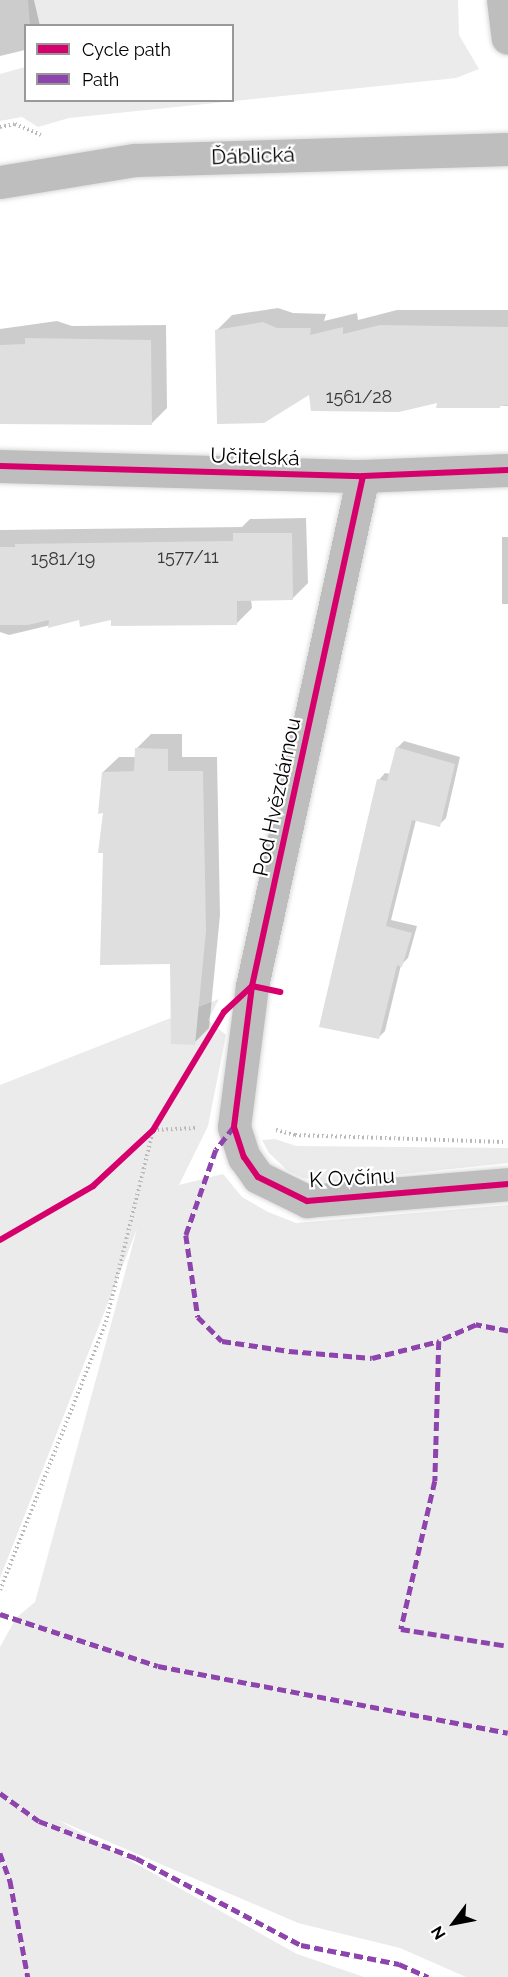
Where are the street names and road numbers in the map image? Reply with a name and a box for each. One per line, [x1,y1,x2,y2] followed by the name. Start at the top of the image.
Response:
[211,142,295,170] street label: Ďáblická
[210,443,300,471] street label: Učitelská
[248,715,306,879] street label: Pod Hvězdárnou
[308,1163,396,1193] street label: K Ovčínu

